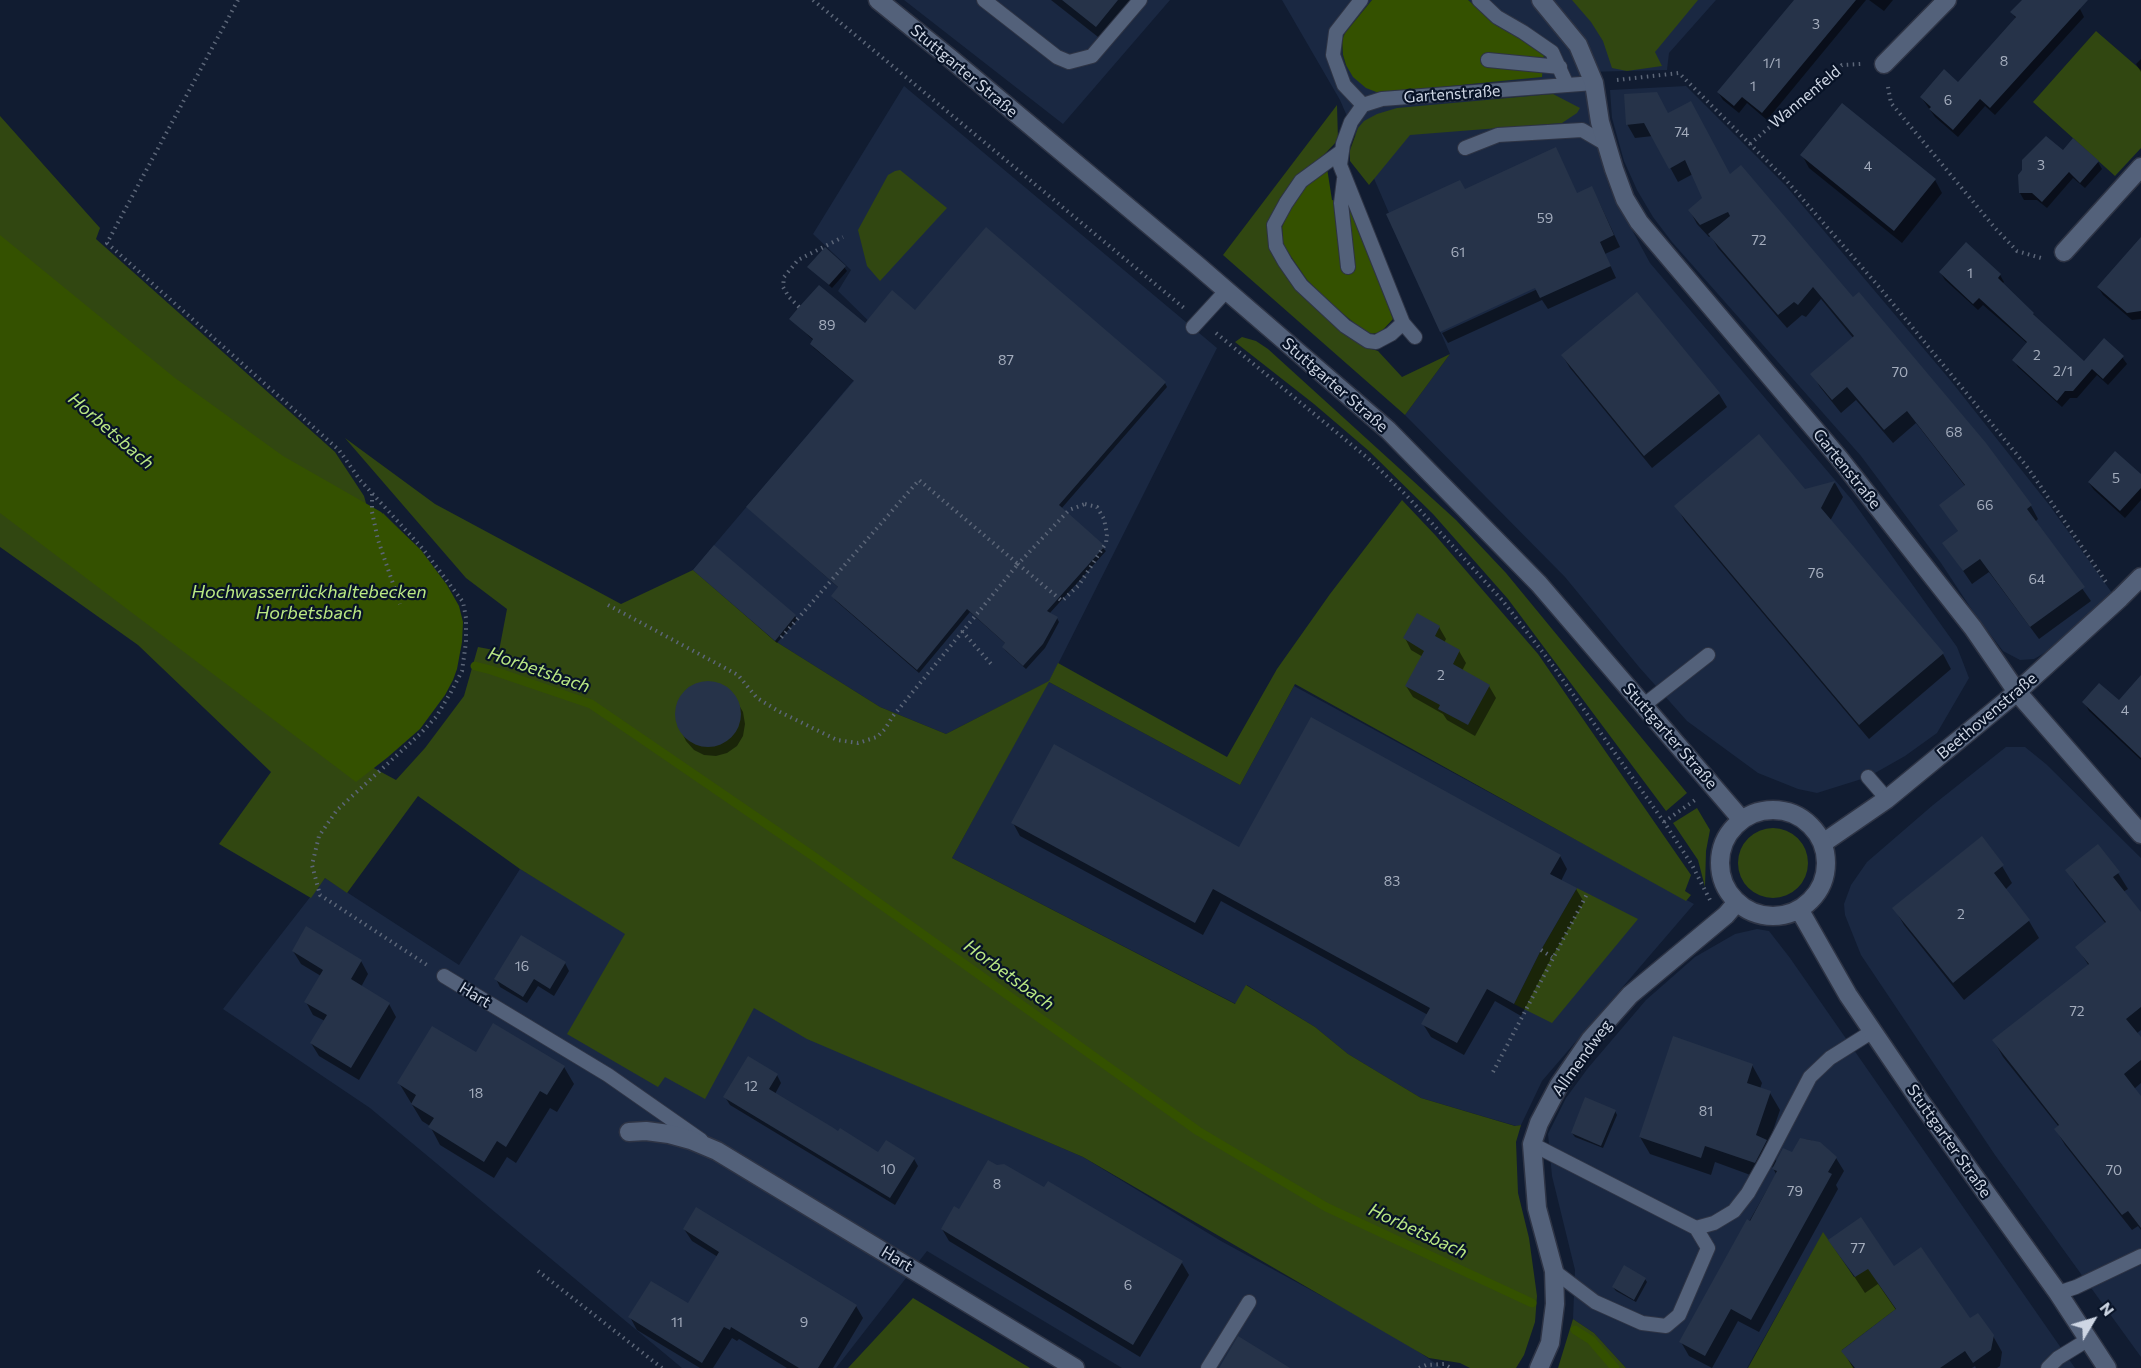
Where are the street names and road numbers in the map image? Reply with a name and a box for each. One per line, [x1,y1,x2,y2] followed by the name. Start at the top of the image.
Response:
[906,21,1022,121] street label: Stuttgarter Straße
[1765,62,1845,132] street label: Wannenfeld
[1403,81,1501,107] street label: Gartenstraße
[1278,334,1392,436] street label: Stuttgarter Straße
[1809,425,1885,513] street label: Gartenstraße
[1933,669,2041,763] street label: Beethovenstraße
[1619,679,1721,793] street label: Stuttgarter Straße
[456,978,494,1012] street label: Hart
[1548,1016,1616,1100] street label: Allmendweg
[1903,1081,1995,1201] street label: Stuttgarter Straße
[878,1242,916,1276] street label: Hart

